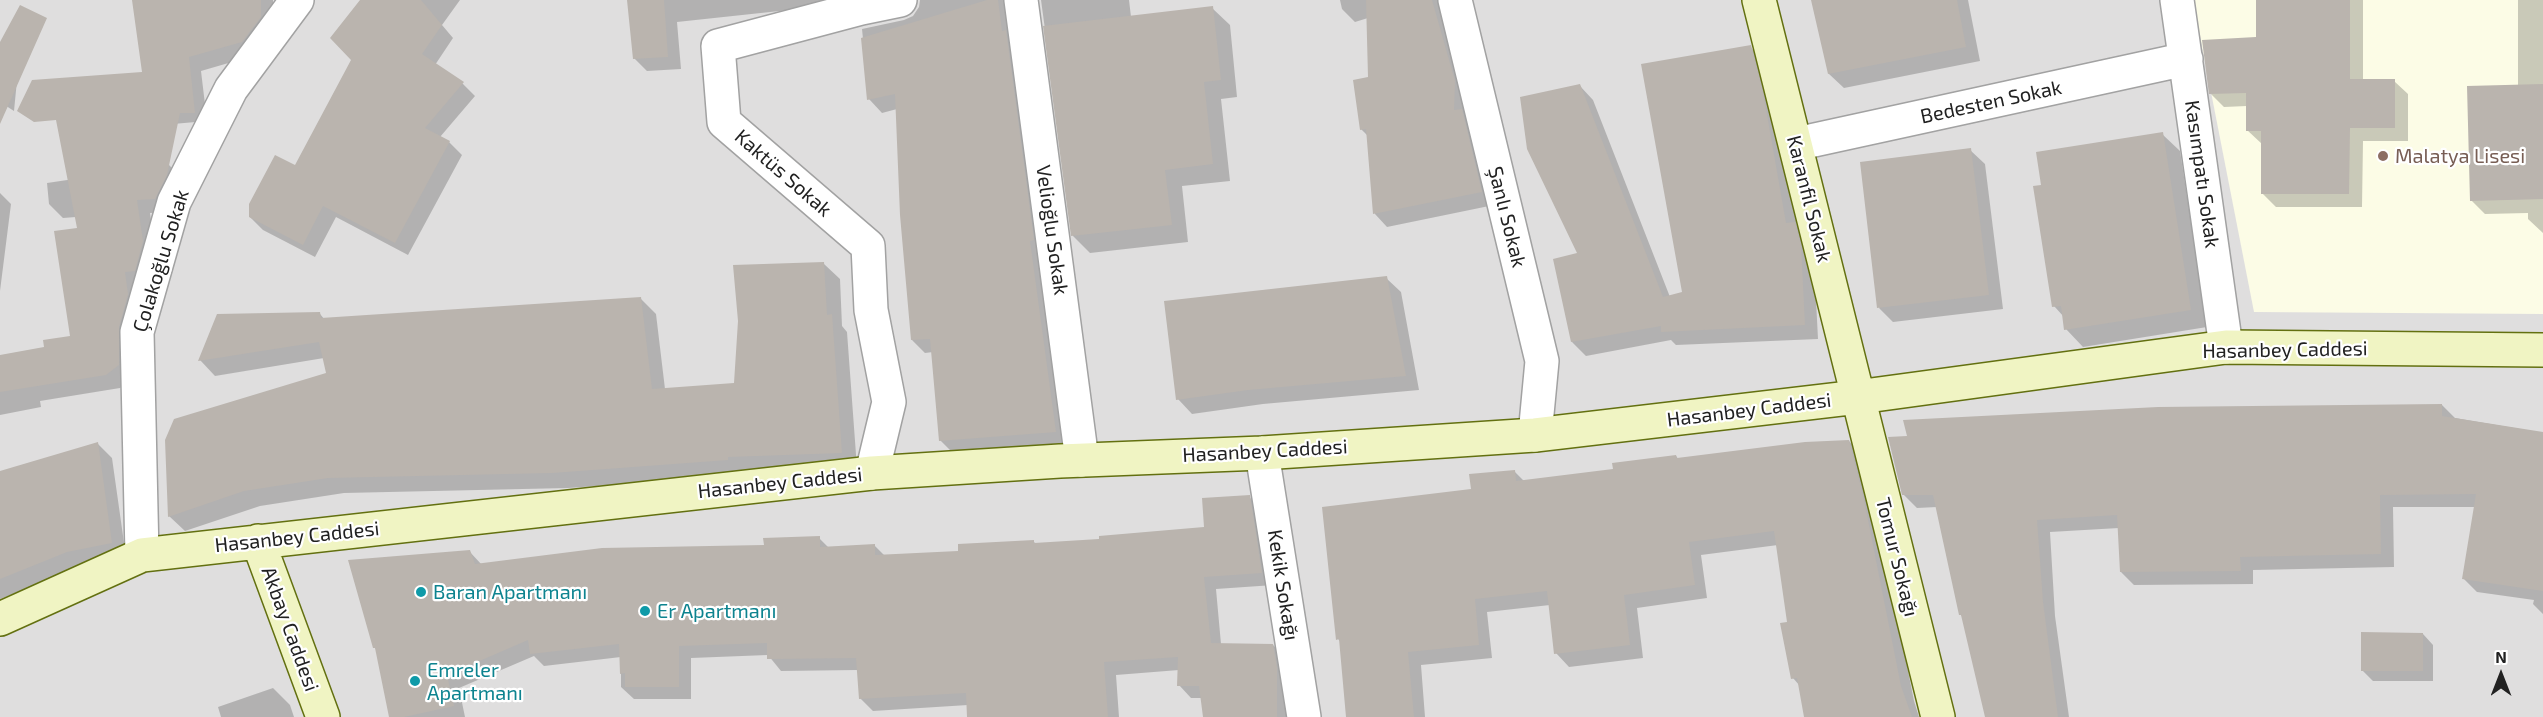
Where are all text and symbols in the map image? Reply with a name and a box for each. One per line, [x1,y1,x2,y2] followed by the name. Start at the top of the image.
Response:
[1918,75,2064,129] street label: Bedesten Sokak
[2180,99,2224,249] street label: Kasımpatı Sokak
[730,124,836,222] street label: Kaktüs Sokak
[1782,133,1836,265] street label: Karanfil Sokak
[2395,144,2525,168] place label: Malatya Lisesi
[2376,149,2390,163] marker: Malatya Lisesi
[1031,163,1073,297] street label: Velioğlu Sokak
[1483,164,1531,270] street label: Şanlı Sokak
[128,187,194,335] street label: Çolakoğlu Sokak
[2202,337,2368,363] street label: Hasanbey Caddesi
[1665,388,1833,432] street label: Hasanbey Caddesi
[1182,435,1348,467] street label: Hasanbey Caddesi
[697,462,863,504] street label: Hasanbey Caddesi
[1871,495,1923,619] street label: Tomur Sokağı
[214,516,380,558] street label: Hasanbey Caddesi
[1262,528,1304,642] street label: Kekik Sokağı
[256,563,324,695] street label: Akbay Caddesi
[433,580,587,604] place label: Baran Apartmanı
[414,585,428,599] marker: Baran Apartmanı
[657,599,776,623] place label: Er Apartmanı
[638,604,652,618] marker: Er Apartmanı
[2471,645,2531,705] north arrow
[2495,647,2507,666] text: N
[427,658,523,705] place label: Emreler Apartmanı
[408,674,422,688] marker: Emreler Apartmanı

